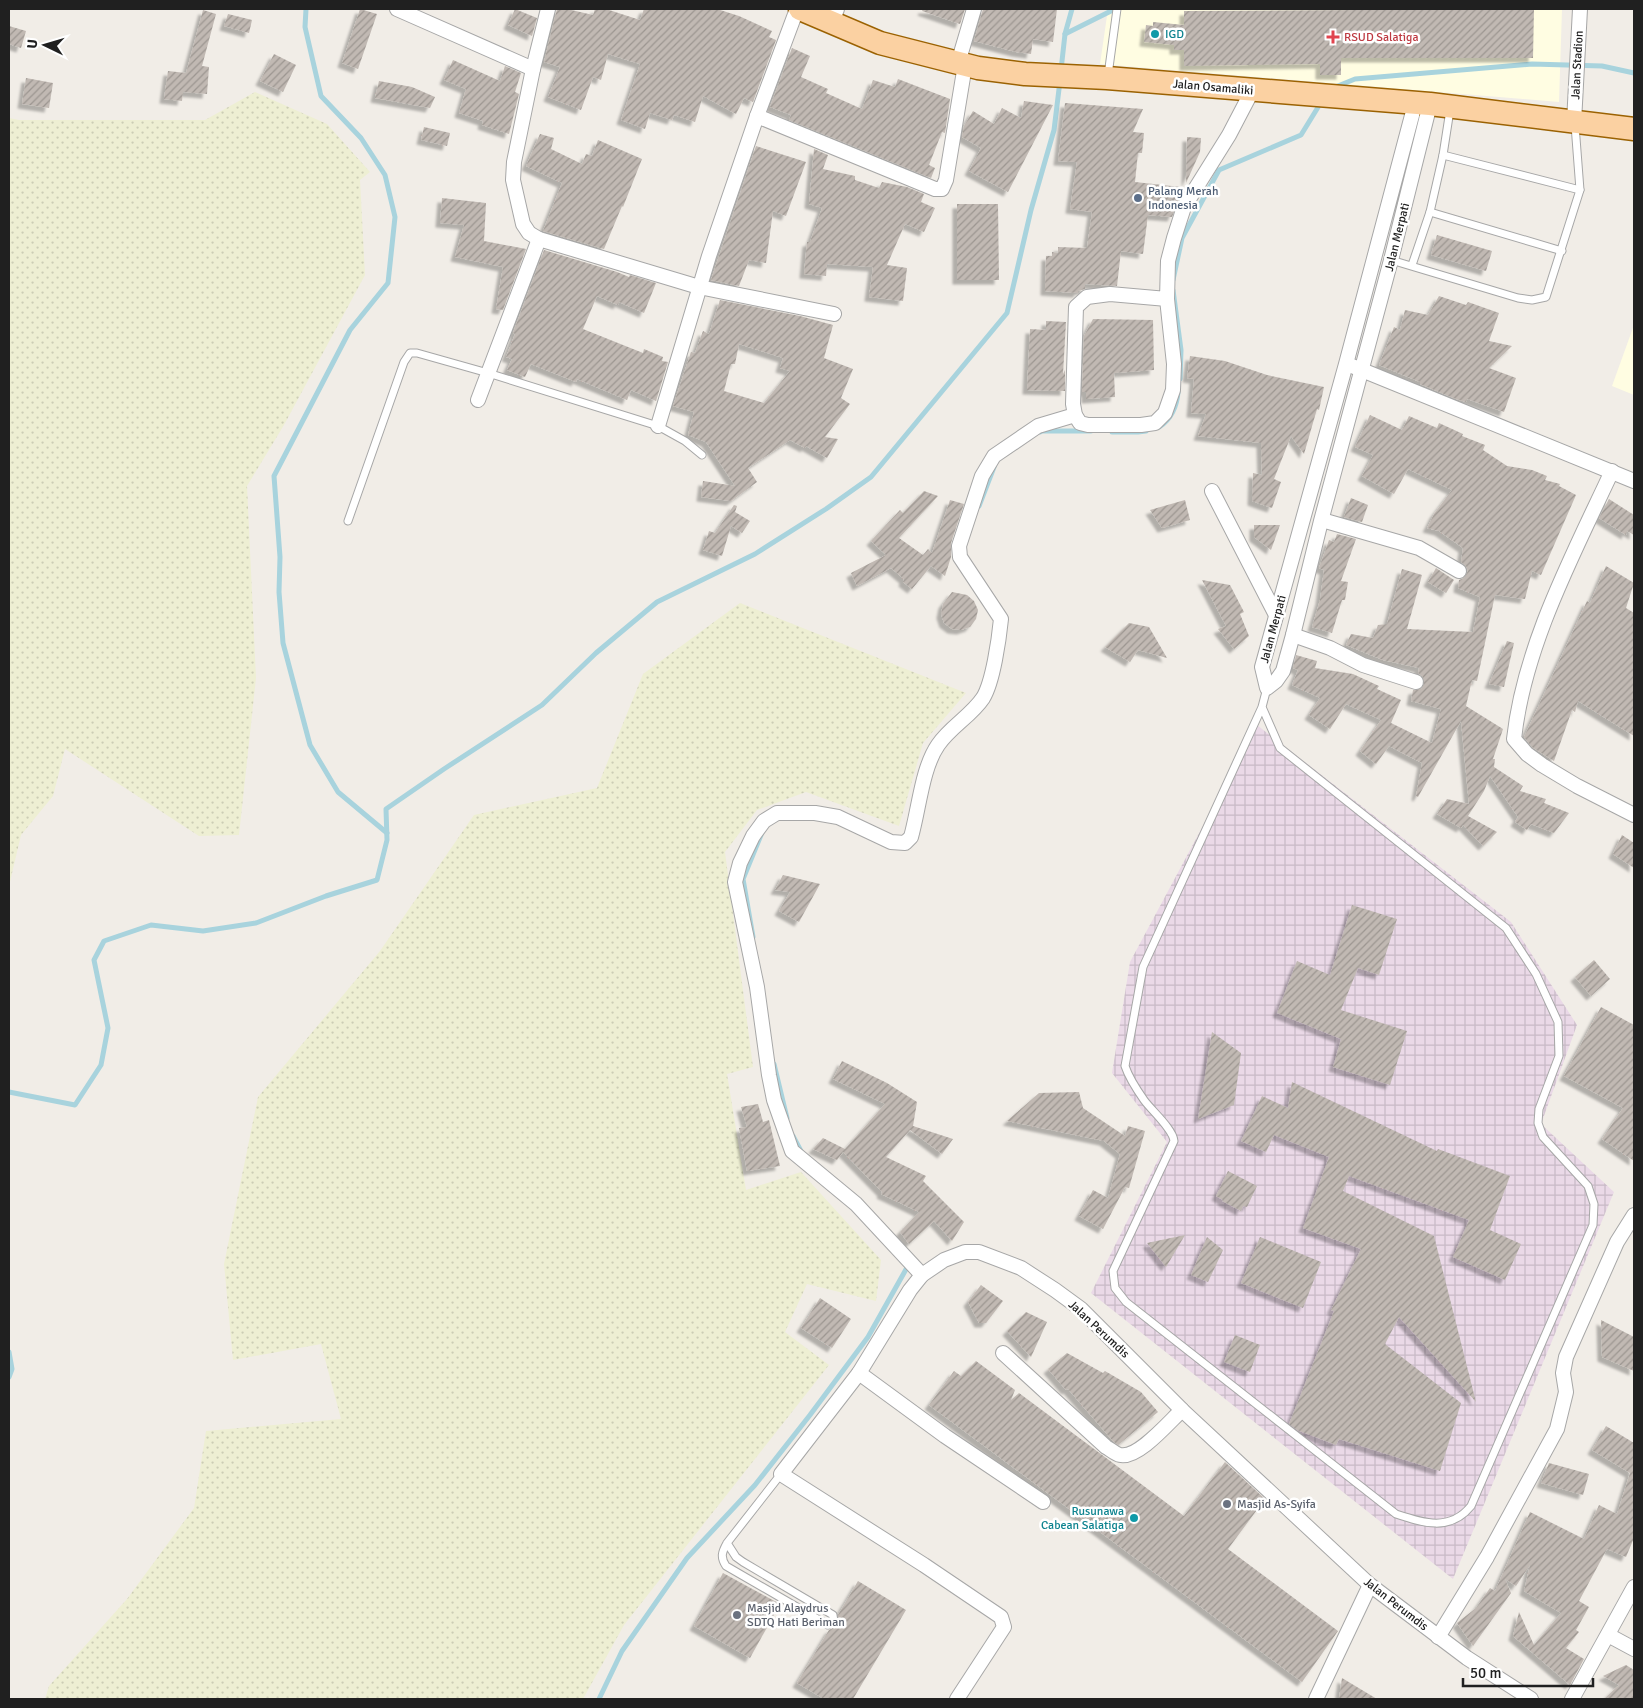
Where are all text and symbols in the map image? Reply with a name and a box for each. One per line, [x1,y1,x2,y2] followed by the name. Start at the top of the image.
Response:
[20,20,70,70] north arrow
[1165,27,1184,42] place label: IGD
[1149,28,1161,40] marker: IGD
[1326,30,1340,44] marker: RSUD Salatiga
[1344,30,1419,45] place label: RSUD Salatiga
[1568,30,1587,100] street label: Jalan Stadion
[24,38,41,49] text: U
[1172,77,1254,98] street label: Jalan Osamaliki
[1148,184,1218,213] place label: Palang Merah Indonesia
[1132,192,1144,204] marker: Palang Merah Indonesia
[1382,201,1413,273] street label: Jalan Merpati
[1257,593,1290,665] street label: Jalan Merpati
[1065,1297,1132,1361] street label: Jalan Perumdis
[1237,1497,1316,1512] place label: Masjid As-Syifa
[1221,1498,1233,1510] marker: Masjid As-Syifa
[1041,1504,1124,1533] place label: Rusunawa Cabean Salatiga
[1128,1512,1140,1524] marker: Rusunawa Cabean Salatiga
[1360,1575,1431,1634] street label: Jalan Perumdis
[747,1601,845,1630] place label: Masjid Alaydrus SDTQ Hati Beriman
[731,1609,743,1621] marker: Masjid Alaydrus SDTQ Hati Beriman
[1463,1656,1593,1688] scale bar
[1470,1664,1501,1682] text: 50 m

